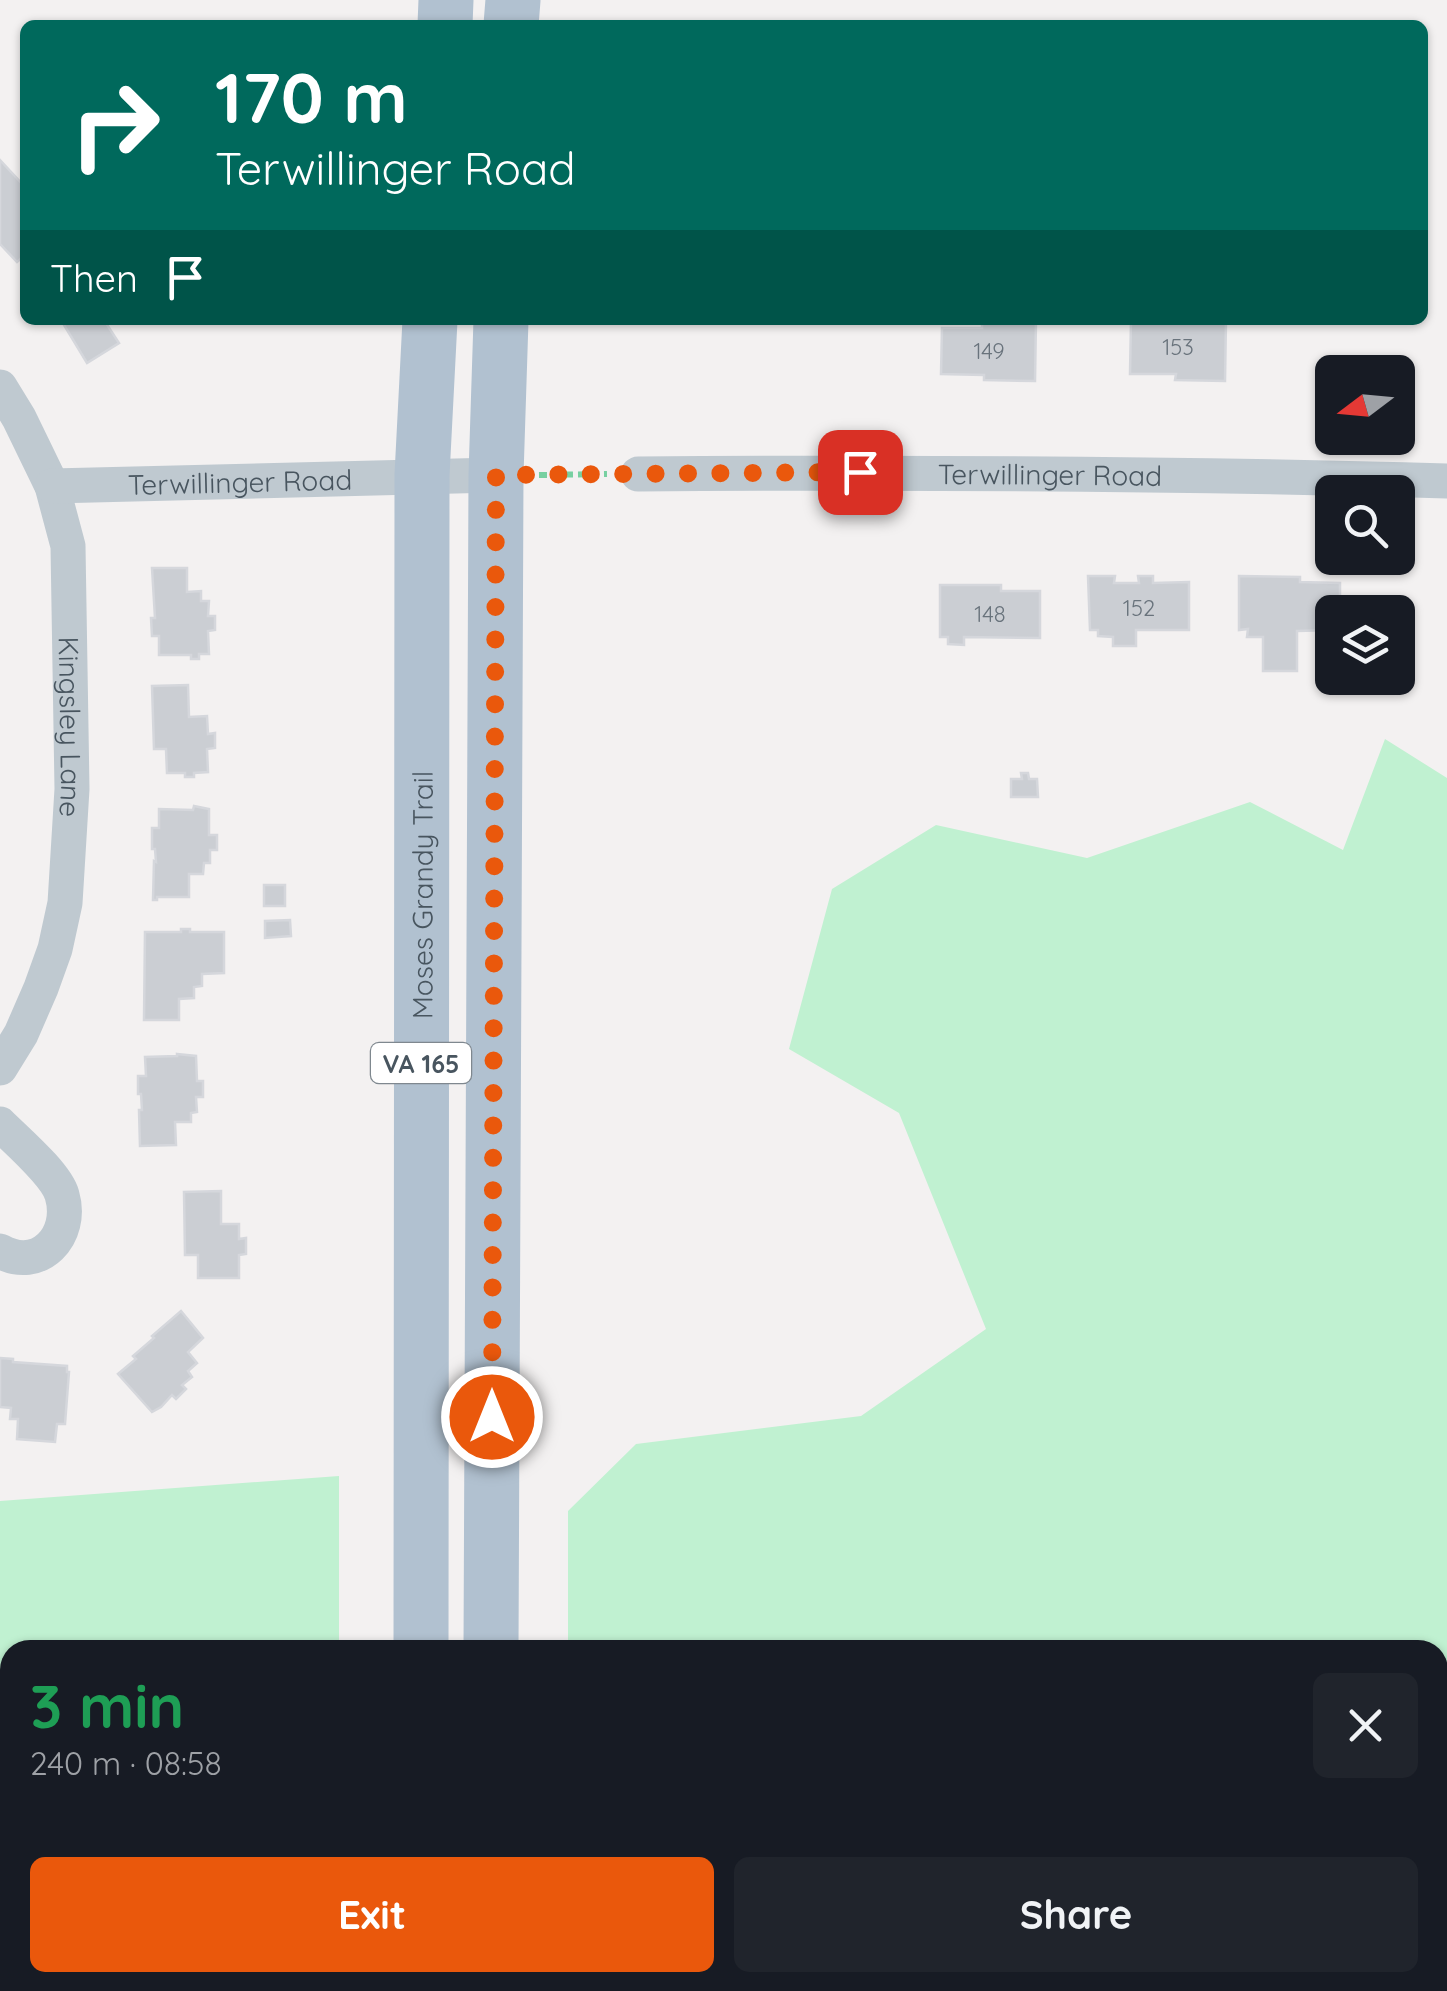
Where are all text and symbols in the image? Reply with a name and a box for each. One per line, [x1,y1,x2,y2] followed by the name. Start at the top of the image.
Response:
[215,53,408,141] text: 170 m
[50,60,180,190] icon: right
[215,140,575,196] text: Terwillinger Road
[158,250,213,305] icon: arrive
[50,254,138,302] text: Then
[1162,333,1194,361] house number: 153
[973,337,1005,365] house number: 149
[1315,355,1415,455] north arrow
[1315,355,1415,695] map controls
[818,430,903,515] pin
[833,445,888,500] icon: arrive
[938,456,1162,492] street label: Terwillinger Road
[127,461,353,502] street label: Terwillinger Road
[1315,475,1415,575] button: search
[1123,594,1155,622] house number: 152
[1315,595,1415,695] button: layers
[974,600,1006,628] house number: 148
[52,636,90,818] street label: Kingsley Lane
[404,771,439,1019] street label: Moses Grandy Trail
[371,1043,471,1083] road number: VA 165
[440,1365,544,1469] position arrow
[30,1668,184,1743] text: 3 min
[1313,1673,1418,1778] button: close
[30,1743,222,1783] text: 240 m · 08:58
[30,1857,714,1972] button: Exit
[734,1857,1418,1972] button: Share

